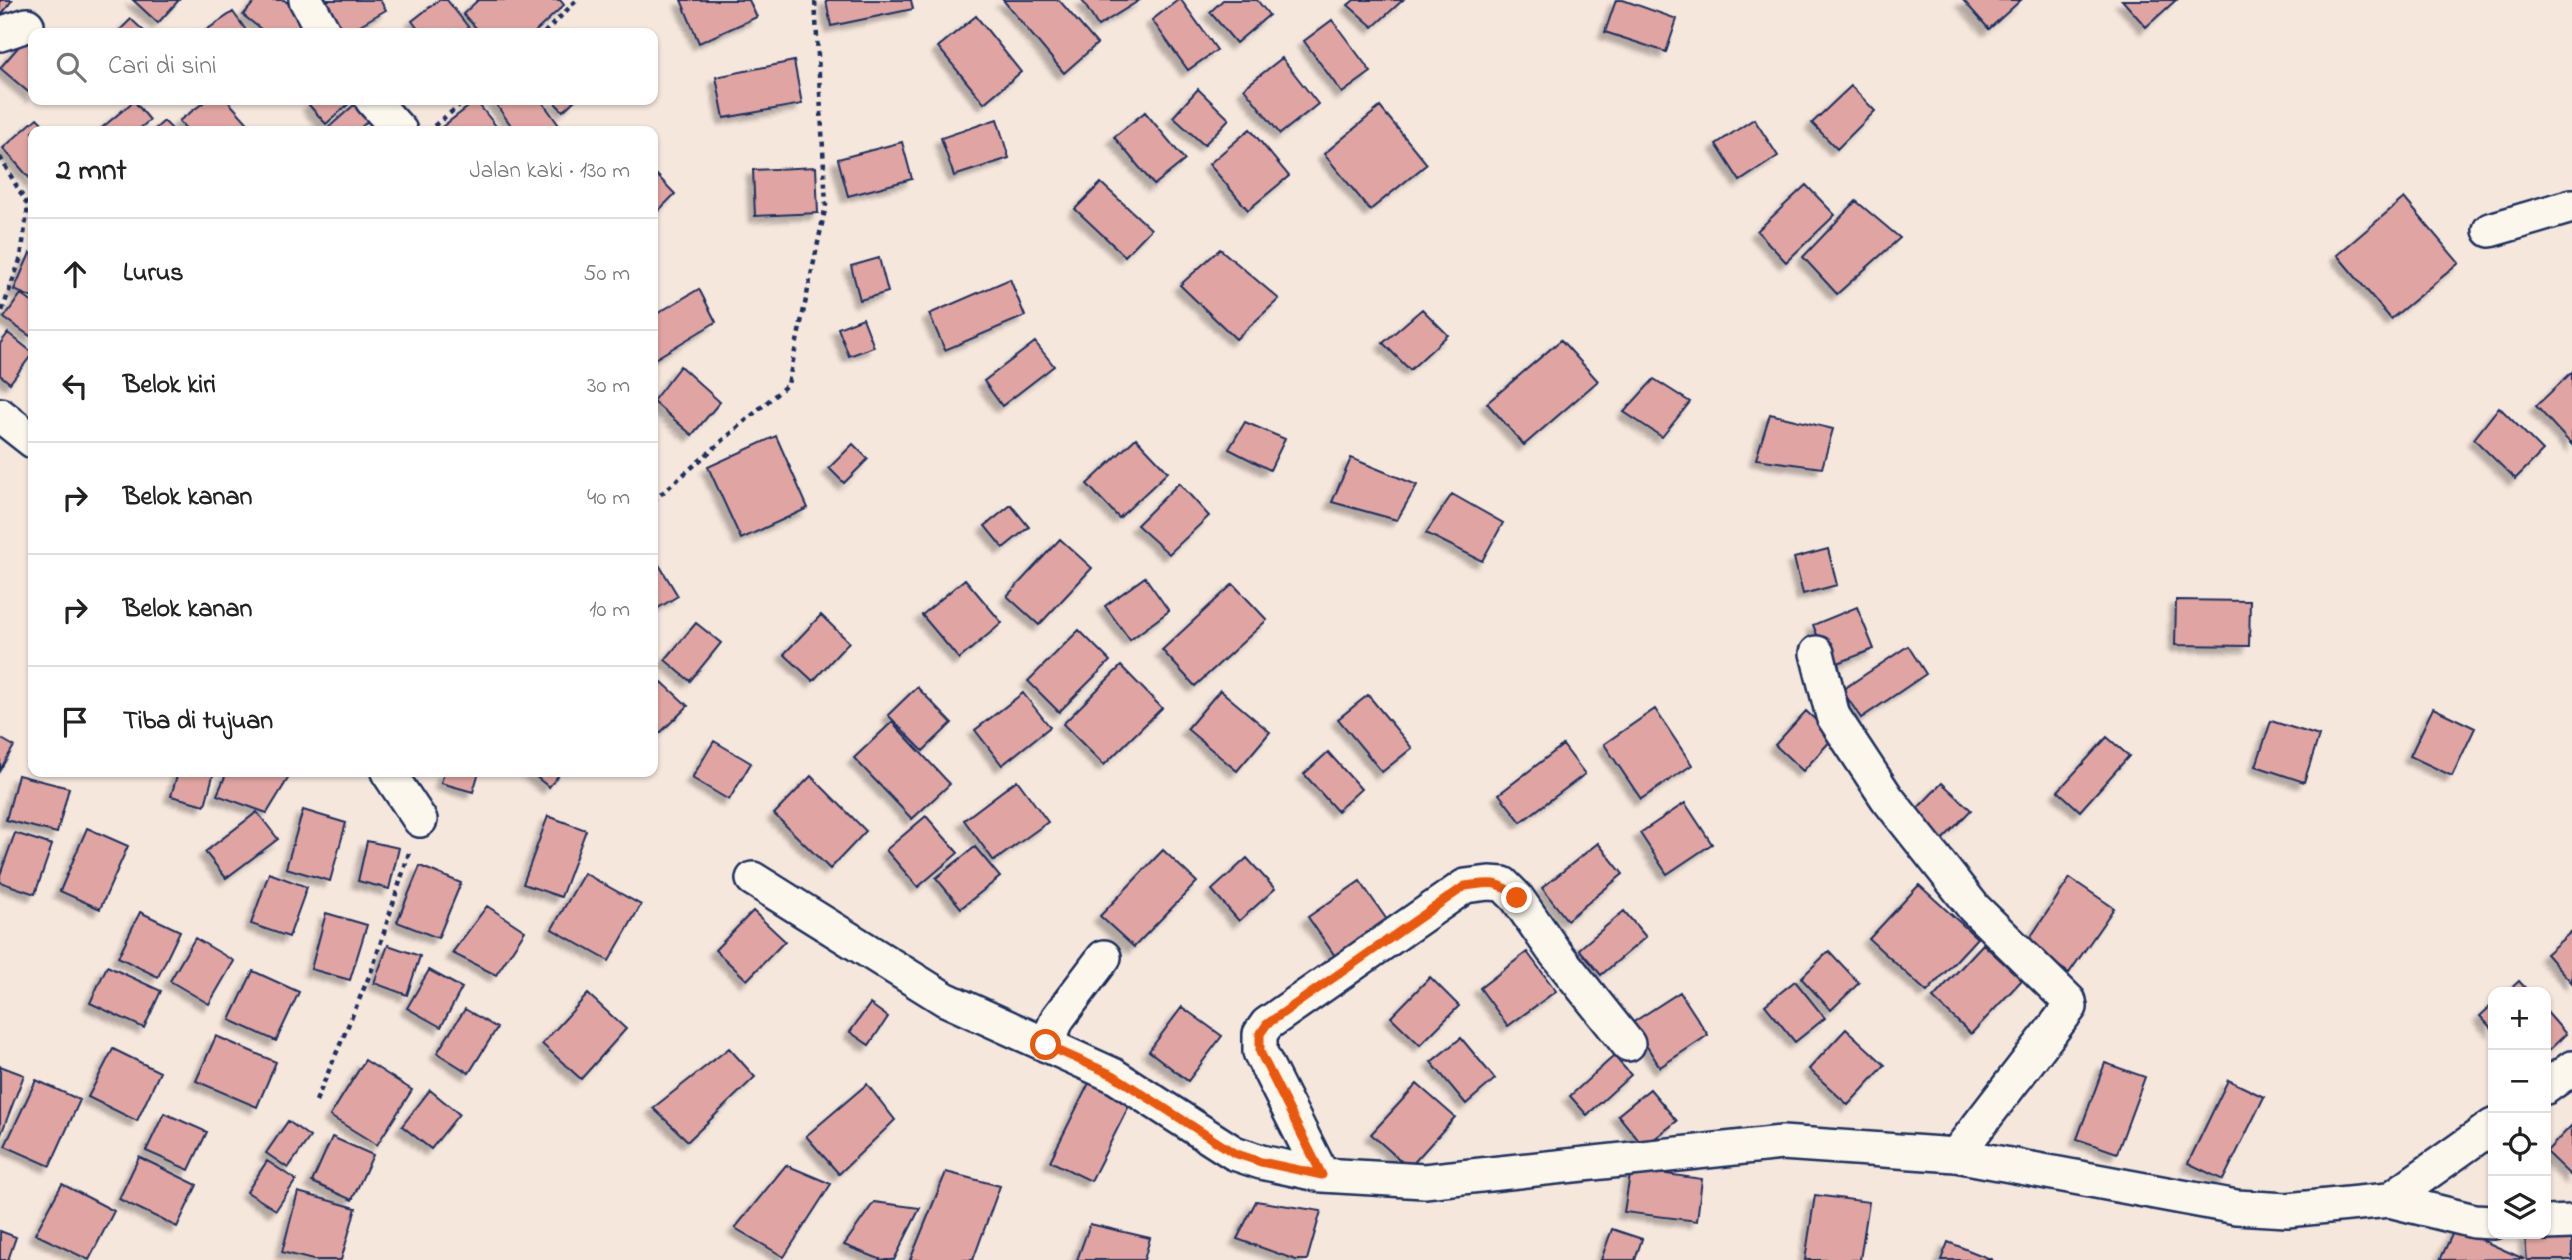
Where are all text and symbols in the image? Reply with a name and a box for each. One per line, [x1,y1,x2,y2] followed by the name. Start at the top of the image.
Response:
[28,28,658,105] search box
[52,48,90,86] icon: search
[108,48,217,86] text: Cari di sini
[56,150,127,194] text: 2 mnt
[470,155,630,188] text: Jalan kaki · 130 m
[56,255,94,293] icon: ahead
[123,255,184,293] text: Lurus
[583,258,630,291] text: 50 m
[56,367,94,405] icon: left
[123,367,216,405] text: Belok kiri
[587,370,630,403] text: 30 m
[56,479,94,517] icon: right
[123,479,252,517] text: Belok kanan
[587,482,630,515] text: 40 m
[56,591,94,629] icon: right
[123,591,252,629] text: Belok kanan
[589,594,630,627] text: 10 m
[56,703,94,741] icon: arrive
[123,703,273,741] text: Tiba di tujuan
[1501,882,1532,913] route end
[2488,987,2551,1239] map controls
[2488,987,2551,1050] button: +
[1030,1029,1061,1060] route start
[2488,1050,2551,1113] button: −
[2488,1113,2551,1176] button: locate
[2488,1176,2551,1239] button: layers

